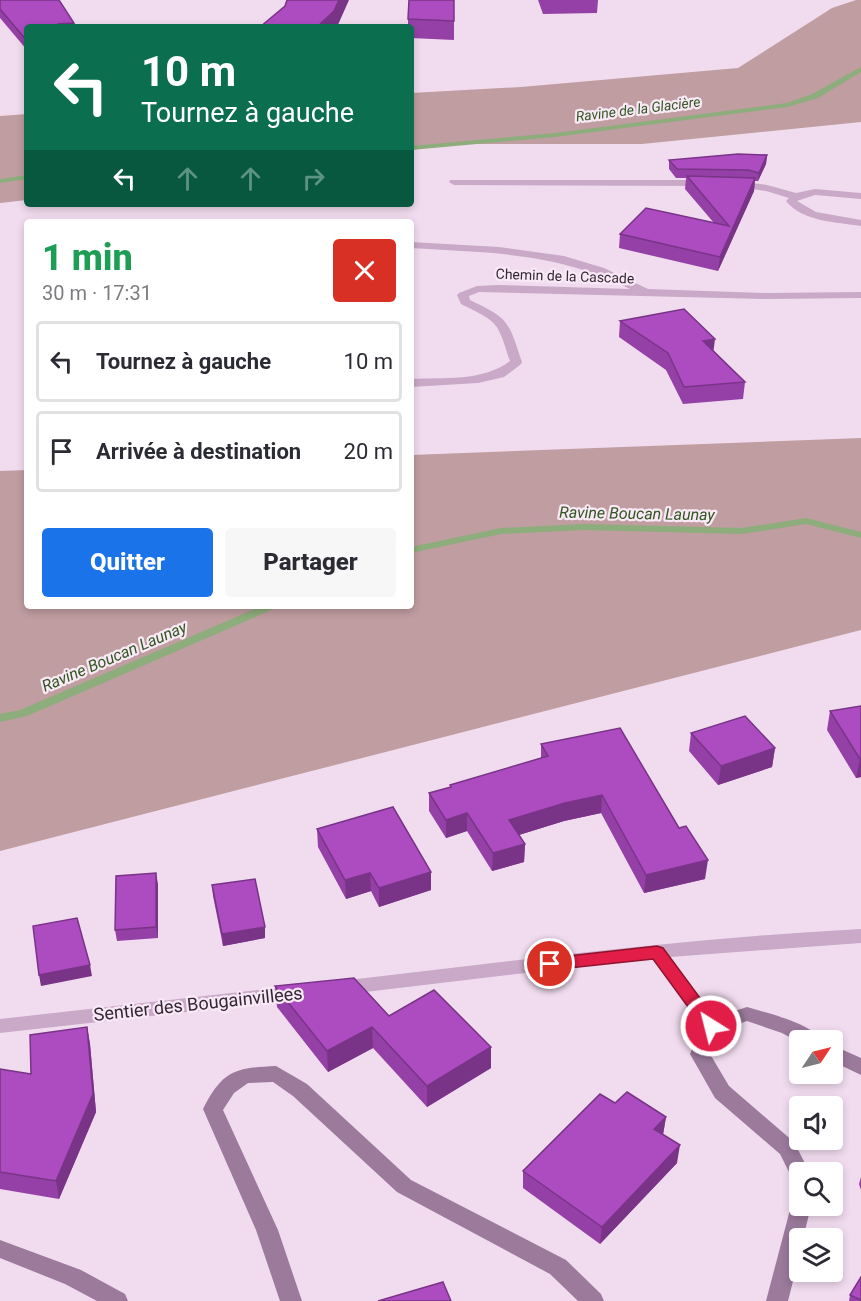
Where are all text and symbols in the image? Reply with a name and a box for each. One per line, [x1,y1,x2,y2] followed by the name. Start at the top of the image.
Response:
[141,47,236,96] text: 10 m
[42,48,120,126] icon: left
[575,93,701,125] water label: Ravine de la Glacière
[141,97,354,129] text: Tournez à gauche
[108,162,141,195] icon: left
[171,162,204,195] icon: ahead
[234,162,267,195] icon: ahead
[297,162,330,195] icon: right
[42,237,133,279] text: 1 min
[333,239,396,302] button: close
[495,266,635,286] street label: Chemin de la Cascade
[42,281,152,305] text: 30 m · 17:31
[45,345,78,378] icon: left
[96,349,271,374] text: Tournez à gauche
[344,349,393,374] text: 10 m
[45,435,78,468] icon: arrive
[96,439,301,464] text: Arrivée à destination
[344,439,393,464] text: 20 m
[559,503,716,524] water label: Ravine Boucan Launay
[42,528,213,597] button: Quitter
[225,528,396,597] button: Partager
[39,617,190,696] water label: Ravine Boucan Launay
[524,938,575,989] pin
[533,947,566,980] icon: arrive
[92,982,303,1025] street label: Sentier des Bougainvillees
[679,994,743,1058] position arrow
[789,1030,843,1084] north arrow
[789,1030,843,1282] map controls
[789,1096,843,1150] button: sound
[789,1162,843,1216] button: search
[789,1228,843,1282] button: layers

